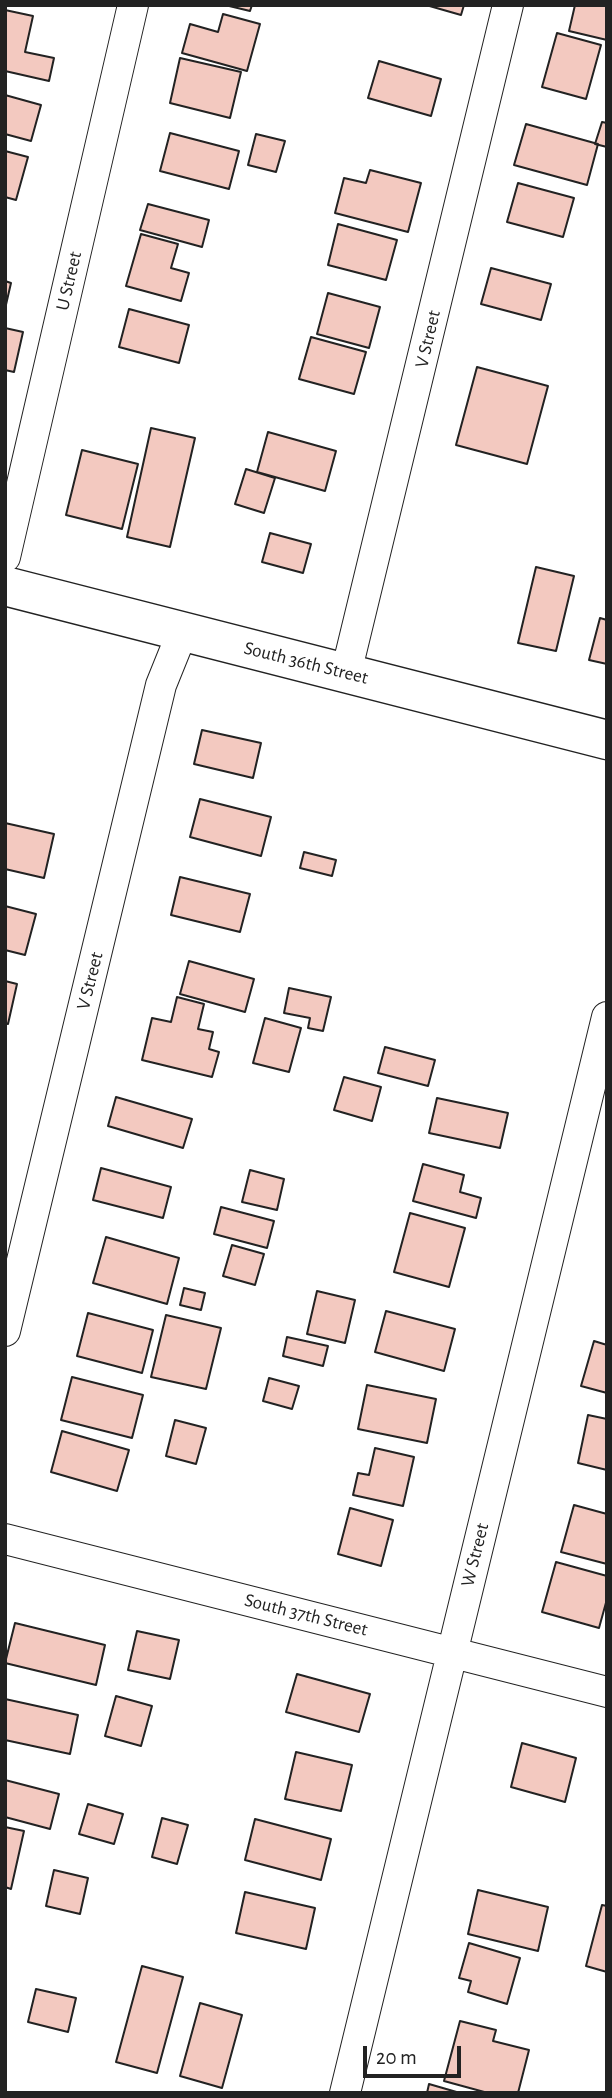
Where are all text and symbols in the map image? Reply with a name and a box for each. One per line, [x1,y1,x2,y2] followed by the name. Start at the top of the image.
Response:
[51,249,87,313] street label: U Street
[410,308,446,370] street label: V Street
[242,637,370,689] street label: South 36th Street
[72,950,108,1012] street label: V Street
[456,1521,494,1589] street label: W Street
[242,1589,370,1641] street label: South 37th Street
[367,2032,465,2076] scale bar
[376,2047,417,2068] text: 20 m

